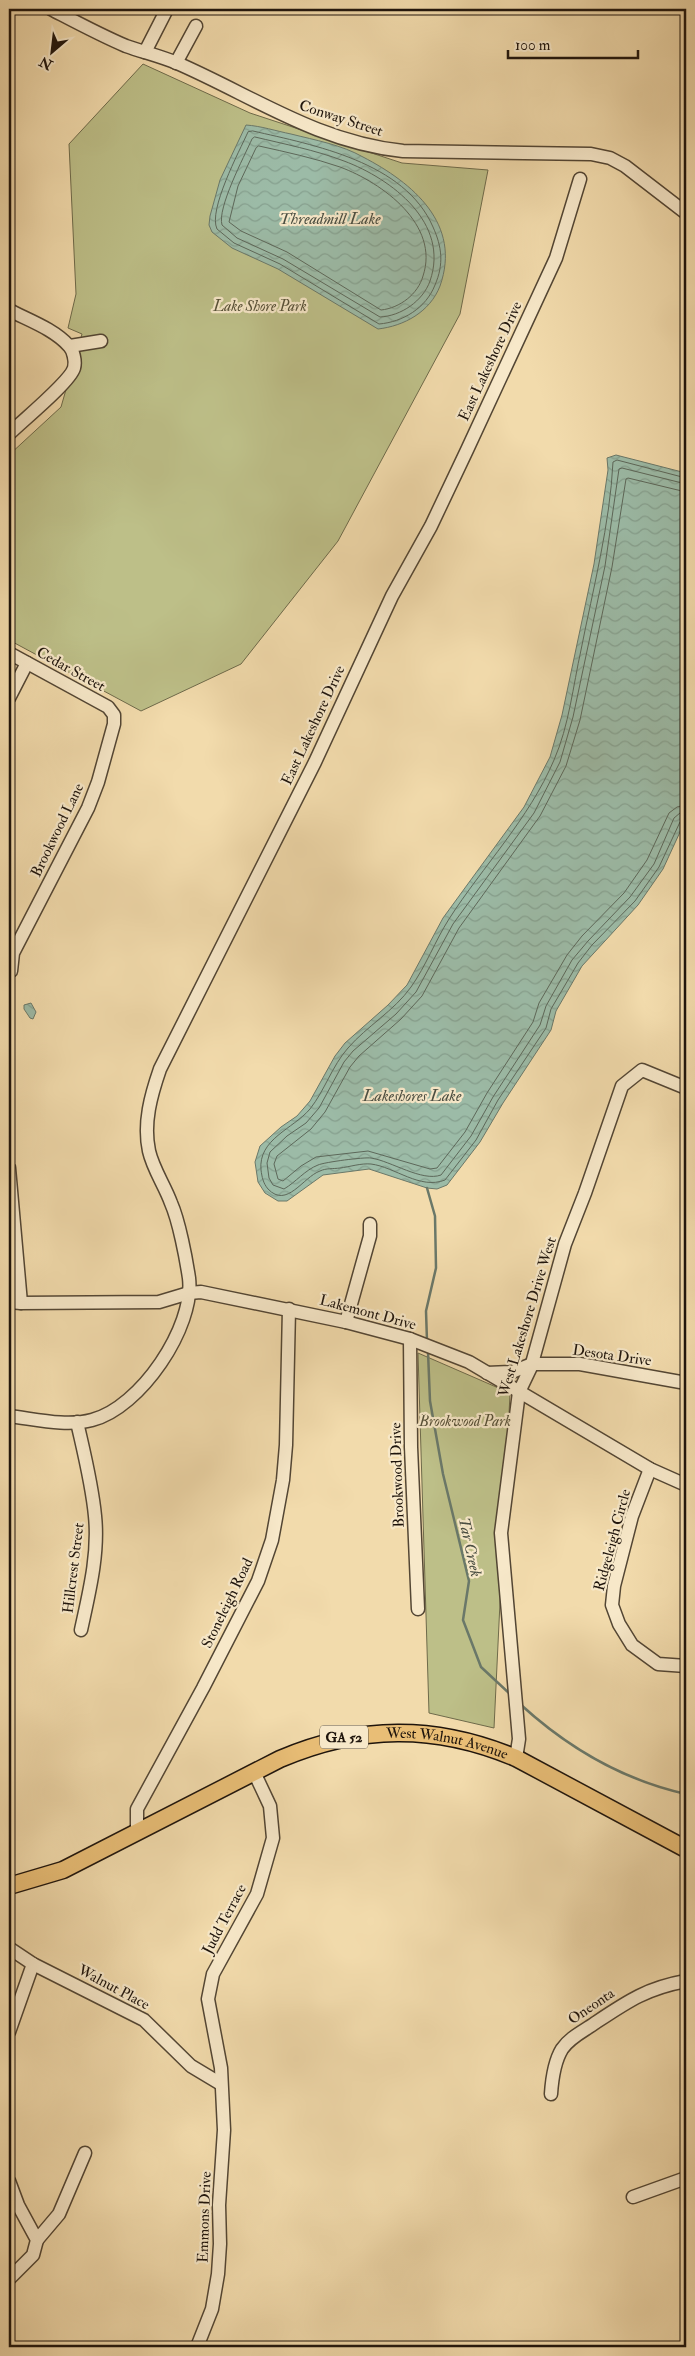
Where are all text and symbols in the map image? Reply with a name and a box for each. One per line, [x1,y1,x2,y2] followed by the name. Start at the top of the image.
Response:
[28,28,78,78] north arrow
[508,28,638,60] scale bar
[515,36,551,55] text: 100 m
[36,52,57,74] text: N
[297,96,385,141] street label: Conway Street
[279,209,381,229] water label: Threadmill Lake
[212,297,307,316] park label: Lake Shore Park
[454,298,527,424] street label: East Lakeshore Drive
[33,643,109,696] street label: Cedar Street
[277,662,350,788] street label: East Lakeshore Drive
[27,780,88,880] street label: Brookwood Lane
[362,1086,462,1106] water label: Lakeshores Lake
[494,1235,561,1400] street label: West Lakeshore Drive West
[318,1290,418,1334] street label: Lakemont Drive
[571,1341,653,1370] street label: Desota Drive
[418,1412,511,1431] park label: Brookwood Park
[386,1422,409,1528] street label: Brookwood Drive
[590,1487,635,1593] street label: Ridgeleigh Circle
[454,1516,486,1579] water label: Tar Creek
[59,1522,88,1614] street label: Hillcrest Street
[197,1554,258,1652] street label: Stoneleigh Road
[385,1724,511,1764] street label: West Walnut Avenue
[320,1725,368,1748] road number: GA 52
[198,1881,252,1959] street label: Judd Terrace
[74,1960,153,2014] street label: Walnut Place
[564,1984,619,2029] street label: Oneonta
[193,2171,216,2263] street label: Emmons Drive

